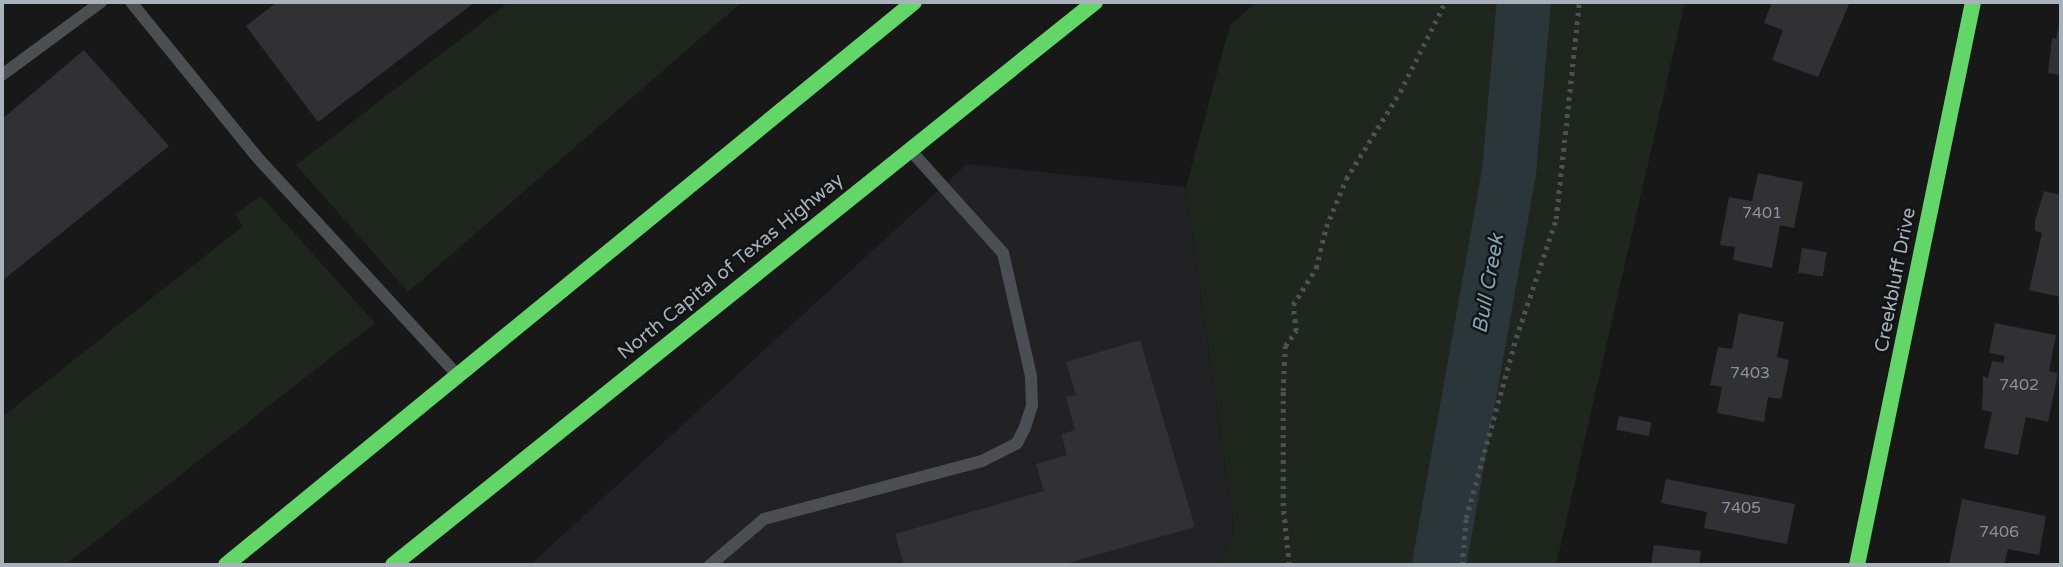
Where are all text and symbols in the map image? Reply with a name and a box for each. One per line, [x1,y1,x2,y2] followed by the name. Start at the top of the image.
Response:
[614,169,848,365] street label: North Capital of Texas Highway
[1742,203,1782,223] house number: 7401
[1871,206,1921,354] street label: Creekbluff Drive
[1468,232,1510,336] water label: Bull Creek
[1730,363,1770,383] house number: 7403
[1999,375,2039,395] house number: 7402
[1721,498,1761,518] house number: 7405
[1979,522,2019,542] house number: 7406

